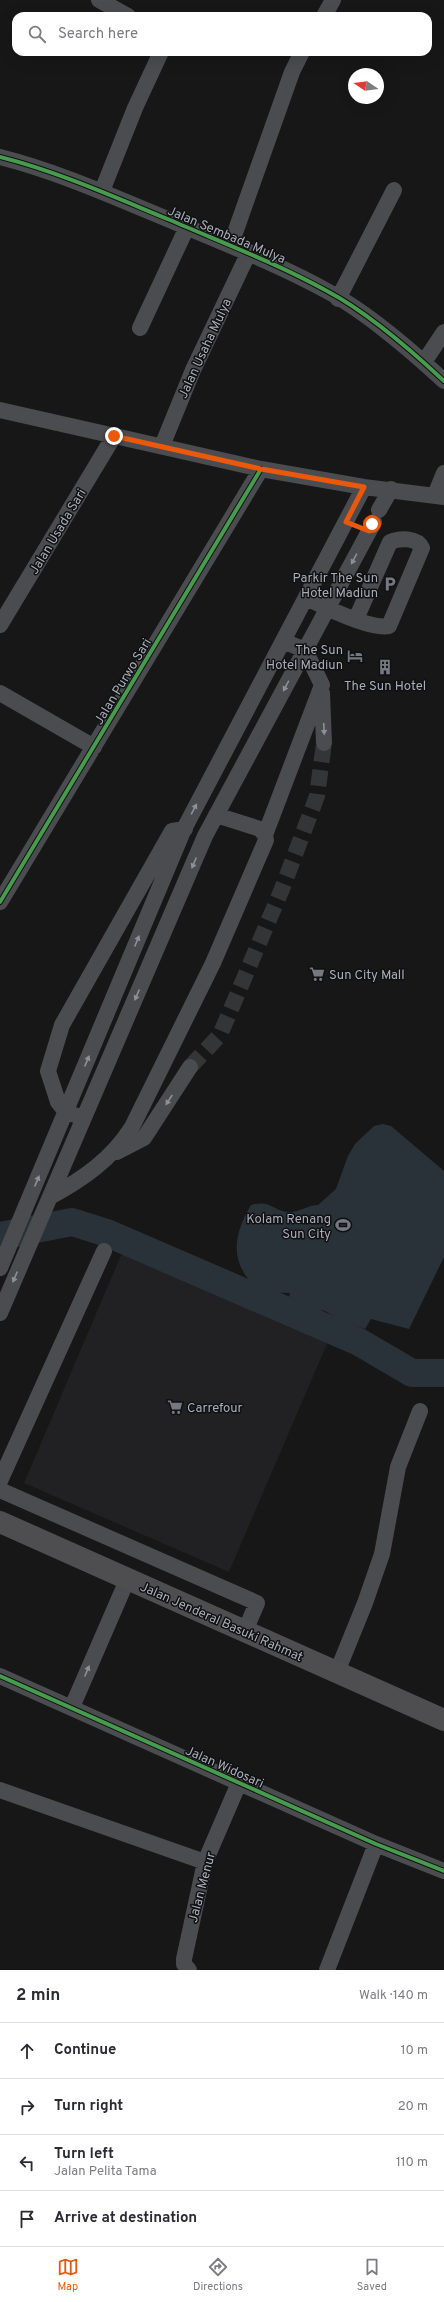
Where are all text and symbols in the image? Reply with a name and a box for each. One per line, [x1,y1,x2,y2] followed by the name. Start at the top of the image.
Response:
[12,12,432,56] search box
[26,23,48,45] icon: search
[58,25,138,44] text: Search here
[348,68,384,104] north arrow
[165,204,288,268] street label: Jalan Sembada Mulya
[176,296,236,401] street label: Jalan Usaha Mulya
[105,427,123,445] route end
[27,486,91,578] street label: Jalan Usada Sari
[363,515,381,533] route start
[351,553,357,565] one-way arrow
[293,571,378,602] place label: Parkir The Sun Hotel Madiun
[381,575,399,593] parking icon: Parkir The Sun Hotel Madiun
[92,636,156,728] street label: Jalan Purwo Sari
[266,643,343,674] place label: The Sun Hotel Madiun
[346,647,364,665] hotel icon: The Sun Hotel Madiun
[376,658,394,676] building icon: The Sun Hotel
[344,679,426,695] place label: The Sun Hotel
[283,680,289,692] one-way arrow
[321,723,327,736] one-way arrow
[191,803,197,815] one-way arrow
[190,858,196,870] one-way arrow
[134,935,140,946] one-way arrow
[308,965,326,983] supermarket icon: Sun City Mall
[329,968,405,984] place label: Sun City Mall
[134,990,140,1001] one-way arrow
[84,1055,90,1066] one-way arrow
[165,1094,173,1105] one-way arrow
[34,1174,40,1186] one-way arrow
[246,1212,331,1243] place label: Kolam Renang Sun City
[334,1216,352,1234] sports icon: Kolam Renang Sun City
[12,1272,18,1283] one-way arrow
[166,1398,184,1416] supermarket icon: Carrefour
[187,1401,243,1417] place label: Carrefour
[137,1580,305,1666] street label: Jalan Jenderal Basuki Rahmat
[85,1665,91,1677] one-way arrow
[182,1743,266,1792] street label: Jalan Widosari
[186,1851,220,1924] street label: Jalan Menur
[16,1985,60,2007] text: 2 min
[359,1988,428,2004] text: Walk · 140 m
[16,2040,38,2062] icon: ahead
[54,2041,116,2060] text: Continue
[401,2043,428,2059] text: 10 m
[16,2096,38,2118] icon: right
[54,2097,123,2116] text: Turn right
[398,2099,428,2115] text: 20 m
[54,2145,114,2164] text: Turn left
[16,2152,38,2174] icon: left
[396,2155,428,2171] text: 110 m
[54,2164,156,2180] text: Jalan Pelita Tama
[16,2208,38,2230] icon: arrive
[54,2209,197,2228] text: Arrive at destination
[57,2256,79,2294] tab: Map
[193,2256,243,2294] tab: Directions
[357,2256,387,2294] tab: Saved

